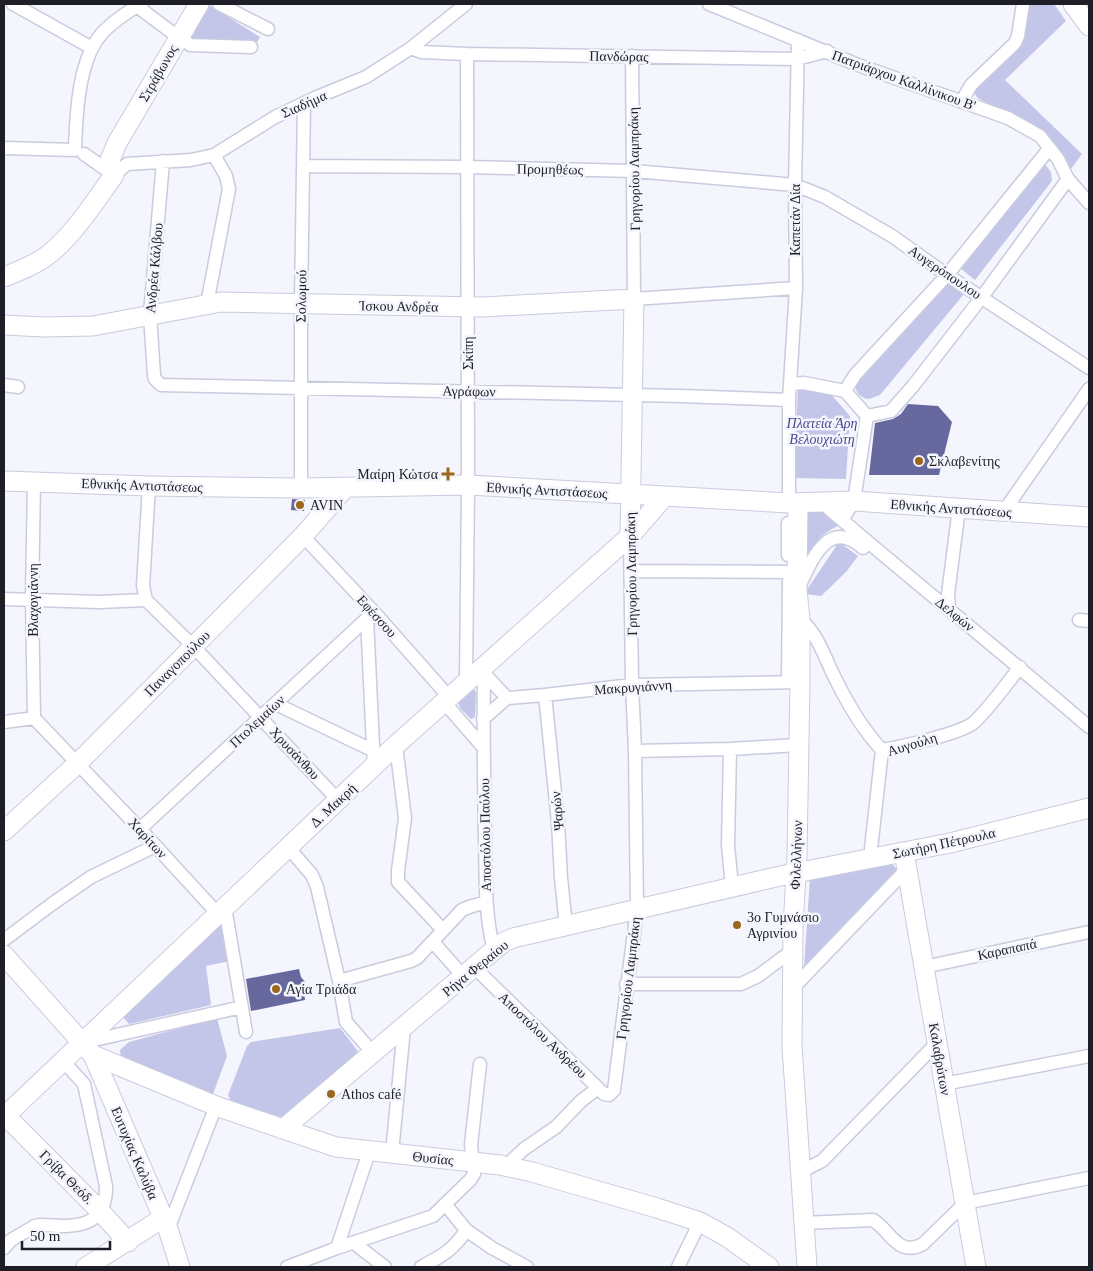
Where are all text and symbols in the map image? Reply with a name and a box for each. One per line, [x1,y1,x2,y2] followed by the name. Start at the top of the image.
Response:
[136,42,181,104] street label: Στράβωνος
[830,47,978,113] street label: Πατριάρχου Καλλίνικου B'
[589,48,649,65] street label: Πανδώρας
[279,88,330,121] street label: Σιαδήμα
[626,107,643,231] street label: Γρηγορίου Λαμπράκη
[517,161,584,178] street label: Προμηθέως
[788,183,803,256] street label: Καπετάν Δία
[143,222,166,314] street label: Ανδρέα Κάλβου
[905,243,984,302] street label: Αυγερόπουλου
[294,270,309,322] street label: Σολωμού
[358,298,439,315] street label: Ίσκου Ανδρέα
[461,336,476,370] street label: Σκίπη
[442,384,496,399] street label: Αγράφων
[786,416,857,447] park label: Πλατεία Άρη Βελουχιώτη
[929,454,1000,469] place label: Σκλαβενίτης
[913,455,925,467] marker: Σκλαβενίτης
[357,467,439,482] place label: Μαίρη Κώτσα
[442,468,454,480] marker: Μαίρη Κώτσα
[81,476,203,495] street label: Εθνικής Αντιστάσεως
[486,480,608,501] street label: Εθνικής Αντιστάσεως
[890,497,1013,520] street label: Εθνικής Αντιστάσεως
[310,498,343,513] place label: AVIN
[294,499,306,511] marker: AVIN
[623,512,640,636] street label: Γρηγορίου Λαμπράκη
[26,563,41,637] street label: Βλαχογιάννη
[354,592,399,641] street label: Εφέσσου
[932,594,977,634] street label: Δελφών
[142,628,213,699] street label: Παναγοπούλου
[594,677,672,698] street label: Μακρυγιάννη
[227,692,288,751] street label: Πτολεμαίων
[267,724,323,783] street label: Χρυσάνθου
[885,730,939,759] street label: Αυγούλη
[477,778,494,892] street label: Αποστόλου Παύλου
[307,780,359,830] street label: Δ. Μακρή
[548,791,567,831] street label: Ψαρών
[125,815,170,862] street label: Χαρίτων
[788,820,805,890] street label: Φιλελλήνων
[891,825,998,862] street label: Σωτήρη Πέτρουλα
[747,910,819,941] place label: 3ο Γυμνάσιο Αγρινίου
[614,916,643,1040] street label: Γρηγορίου Λαμπράκη
[731,919,743,931] marker: 3ο Γυμνάσιο Αγρινίου
[976,936,1039,963] street label: Καραπαπά
[439,937,511,999] street label: Ρήγα Φεραίου
[286,982,357,997] place label: Αγία Τριάδα
[270,983,282,995] marker: Αγία Τριάδα
[496,989,590,1081] street label: Αποστόλου Ανδρέου
[926,1022,953,1096] street label: Καλαβρύτων
[341,1087,401,1102] place label: Athos café
[325,1088,337,1100] marker: Athos café
[108,1105,161,1202] street label: Ευτυχίας Καλύβα
[37,1147,97,1207] street label: Γρίβα Θεόδ.
[412,1149,455,1168] street label: Θυσίας
[22,1218,110,1250] scale bar
[30,1228,61,1244] text: 50 m

